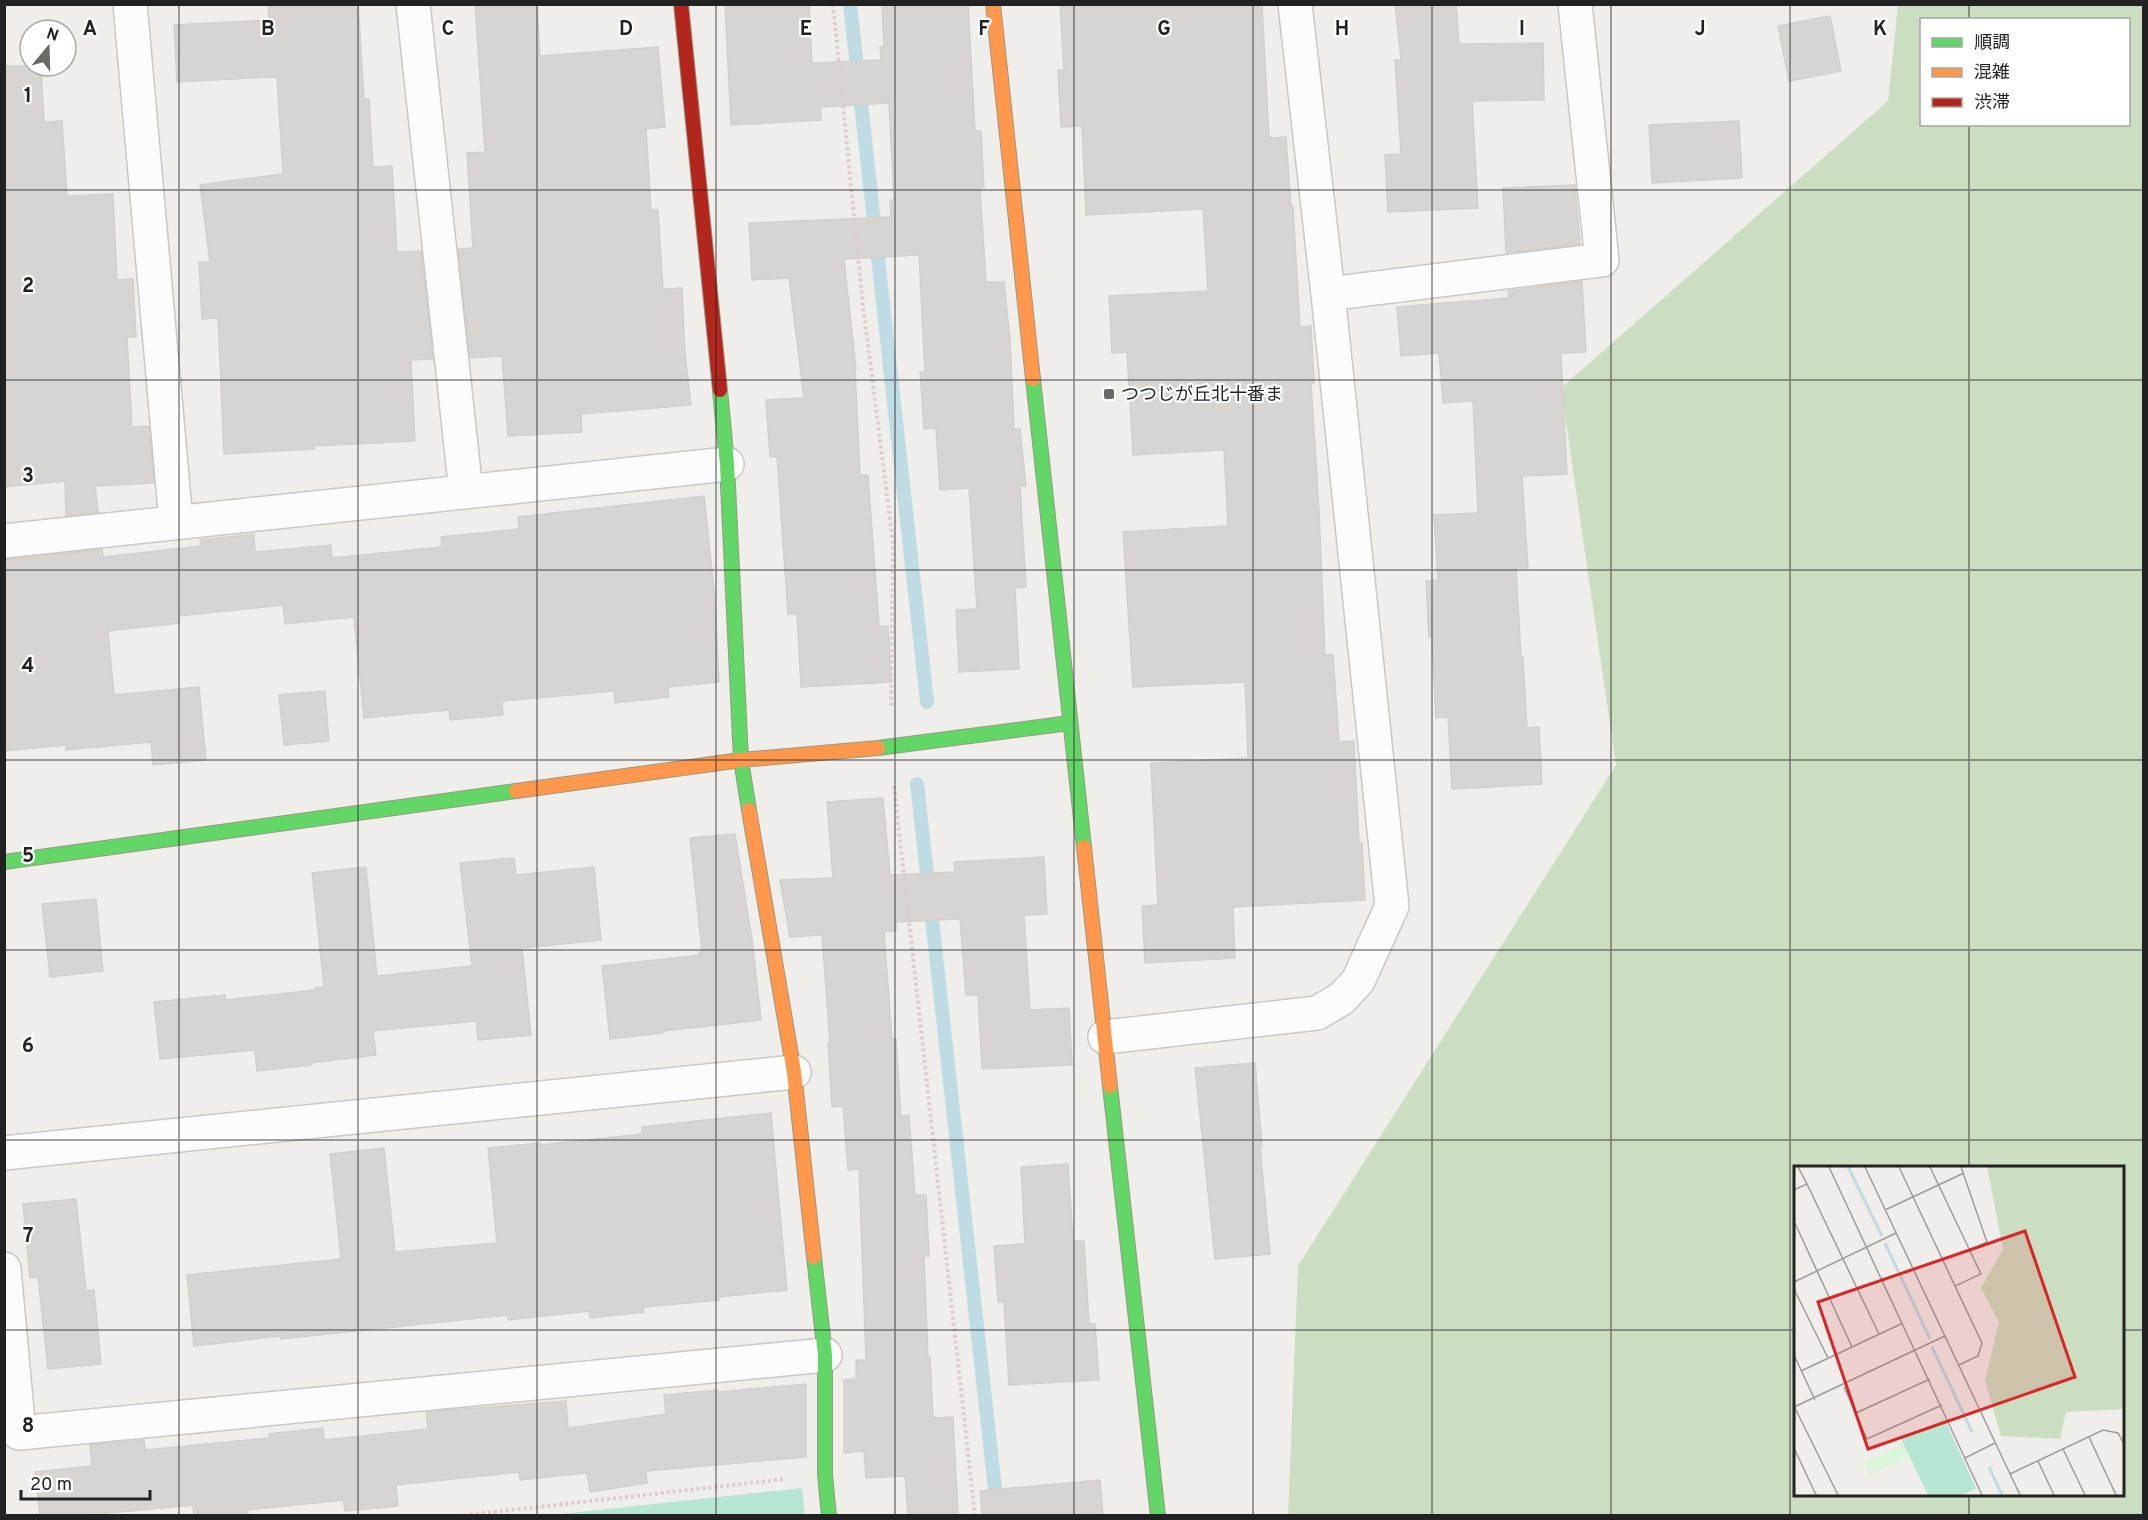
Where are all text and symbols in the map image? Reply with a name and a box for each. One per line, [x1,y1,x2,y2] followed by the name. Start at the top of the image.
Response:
[83,17,97,43] text: A
[261,17,275,43] text: B
[442,17,454,43] text: C
[619,17,633,43] text: D
[800,17,812,43] text: E
[978,17,990,43] text: F
[1157,17,1171,43] text: G
[1335,17,1349,43] text: H
[1519,17,1525,43] text: I
[1694,17,1706,43] text: J
[1873,17,1887,43] text: K
[18,18,78,78] north arrow
[1920,18,2130,126] legend
[44,24,61,47] text: N
[1974,32,2010,55] text: 順調
[1974,62,2010,85] text: 混雑
[24,84,32,110] text: 1
[1974,92,2010,115] text: 渋滞
[22,274,34,300] text: 2
[1121,384,1283,407] place label: つつじが丘北十番ま
[1102,387,1116,401] marker: つつじが丘北十番ま
[22,464,34,490] text: 3
[22,654,34,680] text: 4
[22,844,34,870] text: 5
[22,1034,34,1060] text: 6
[1794,1166,2124,1496] inset map
[23,1224,33,1250] text: 7
[22,1414,34,1440] text: 8
[21,1463,150,1501] scale bar
[30,1474,72,1497] text: 20 m

